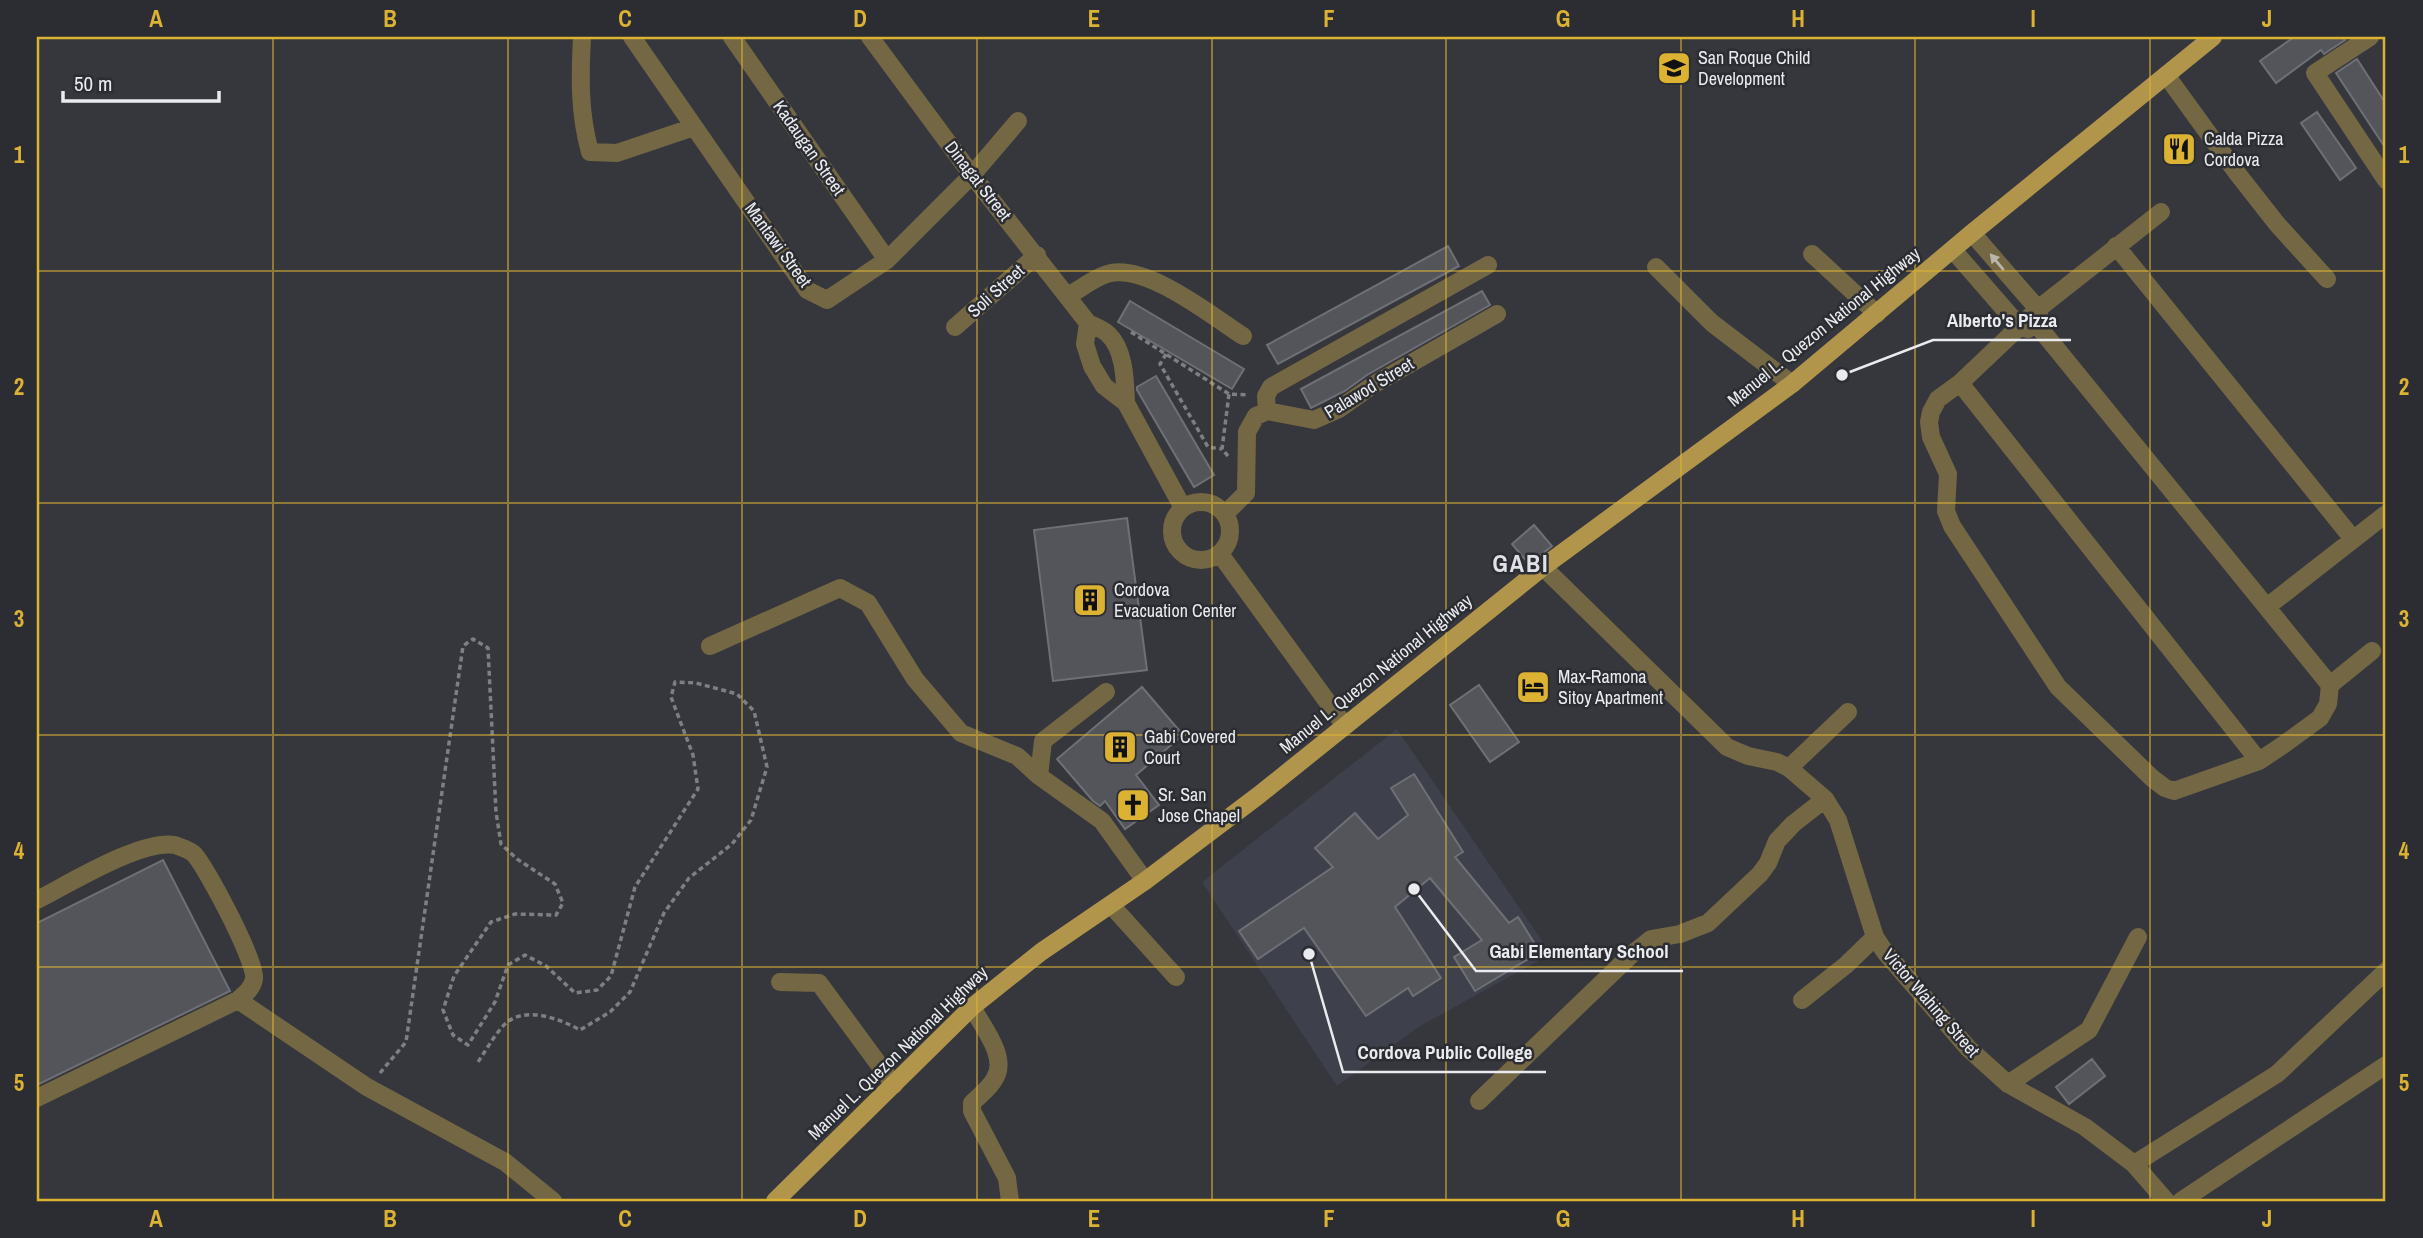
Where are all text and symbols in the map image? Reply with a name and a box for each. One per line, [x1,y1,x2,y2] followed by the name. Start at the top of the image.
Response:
[149,3,163,34] text: A
[383,3,397,34] text: B
[618,3,632,34] text: C
[853,3,867,34] text: D
[1088,3,1100,34] text: E
[1323,3,1335,34] text: F
[1556,3,1570,34] text: G
[1791,3,1805,34] text: H
[2030,3,2036,34] text: I
[2262,3,2272,34] text: J
[1698,45,1810,91] place label: San Roque Child Development
[1655,49,1693,87] school or university icon: San Roque Child Development
[63,60,219,104] scale bar
[74,69,112,98] text: 50 m
[767,95,851,200] street label: Kadaugan Street
[2204,126,2284,172] place label: Calda Pizza Cordova
[2160,130,2198,168] restaurant icon: Calda Pizza Cordova
[939,135,1018,226] street label: Dinagat Street
[14,139,25,170] text: 1
[2399,139,2410,170] text: 1
[739,197,818,292] street label: Mantawi Street
[1722,241,1926,412] street label: Manuel L. Quezon National Highway
[1989,253,2005,271] one-way arrow
[962,258,1030,323] street label: Soli Street
[1933,300,2071,340] callout: Alberto's Pizza
[1947,307,2057,333] text: Alberto's Pizza
[1319,351,1418,424] street label: Palawod Street
[14,371,24,402] text: 2
[2399,371,2409,402] text: 2
[1492,547,1550,579] district label: GABI
[1114,577,1236,623] place label: Cordova Evacuation Center
[1071,581,1109,619] building icon: Cordova Evacuation Center
[1274,588,1478,759] street label: Manuel L. Quezon National Highway
[14,603,24,634] text: 3
[2399,603,2409,634] text: 3
[1558,664,1663,710] place label: Max-Ramona Sitoy Apartment
[1514,668,1552,706] hotel icon: Max-Ramona Sitoy Apartment
[1144,724,1236,770] place label: Gabi Covered Court
[1101,728,1139,766] building icon: Gabi Covered Court
[1158,782,1240,828] place label: Sr. San Jose Chapel
[1114,786,1152,824] church icon: Sr. San Jose Chapel
[14,835,25,866] text: 4
[2399,835,2410,866] text: 4
[1476,931,1683,971] callout: Gabi Elementary School
[1489,938,1669,964] text: Gabi Elementary School
[1877,943,1986,1062] street label: Victor Wahing Street
[802,959,994,1145] street label: Manuel L. Quezon National Highway
[1343,1032,1546,1072] callout: Cordova Public College
[1358,1039,1533,1065] text: Cordova Public College
[14,1067,24,1098] text: 5
[2399,1067,2409,1098] text: 5
[149,1203,163,1234] text: A
[383,1203,397,1234] text: B
[618,1203,632,1234] text: C
[853,1203,867,1234] text: D
[1088,1203,1100,1234] text: E
[1323,1203,1335,1234] text: F
[1556,1203,1570,1234] text: G
[1791,1203,1805,1234] text: H
[2030,1203,2036,1234] text: I
[2262,1203,2272,1234] text: J

